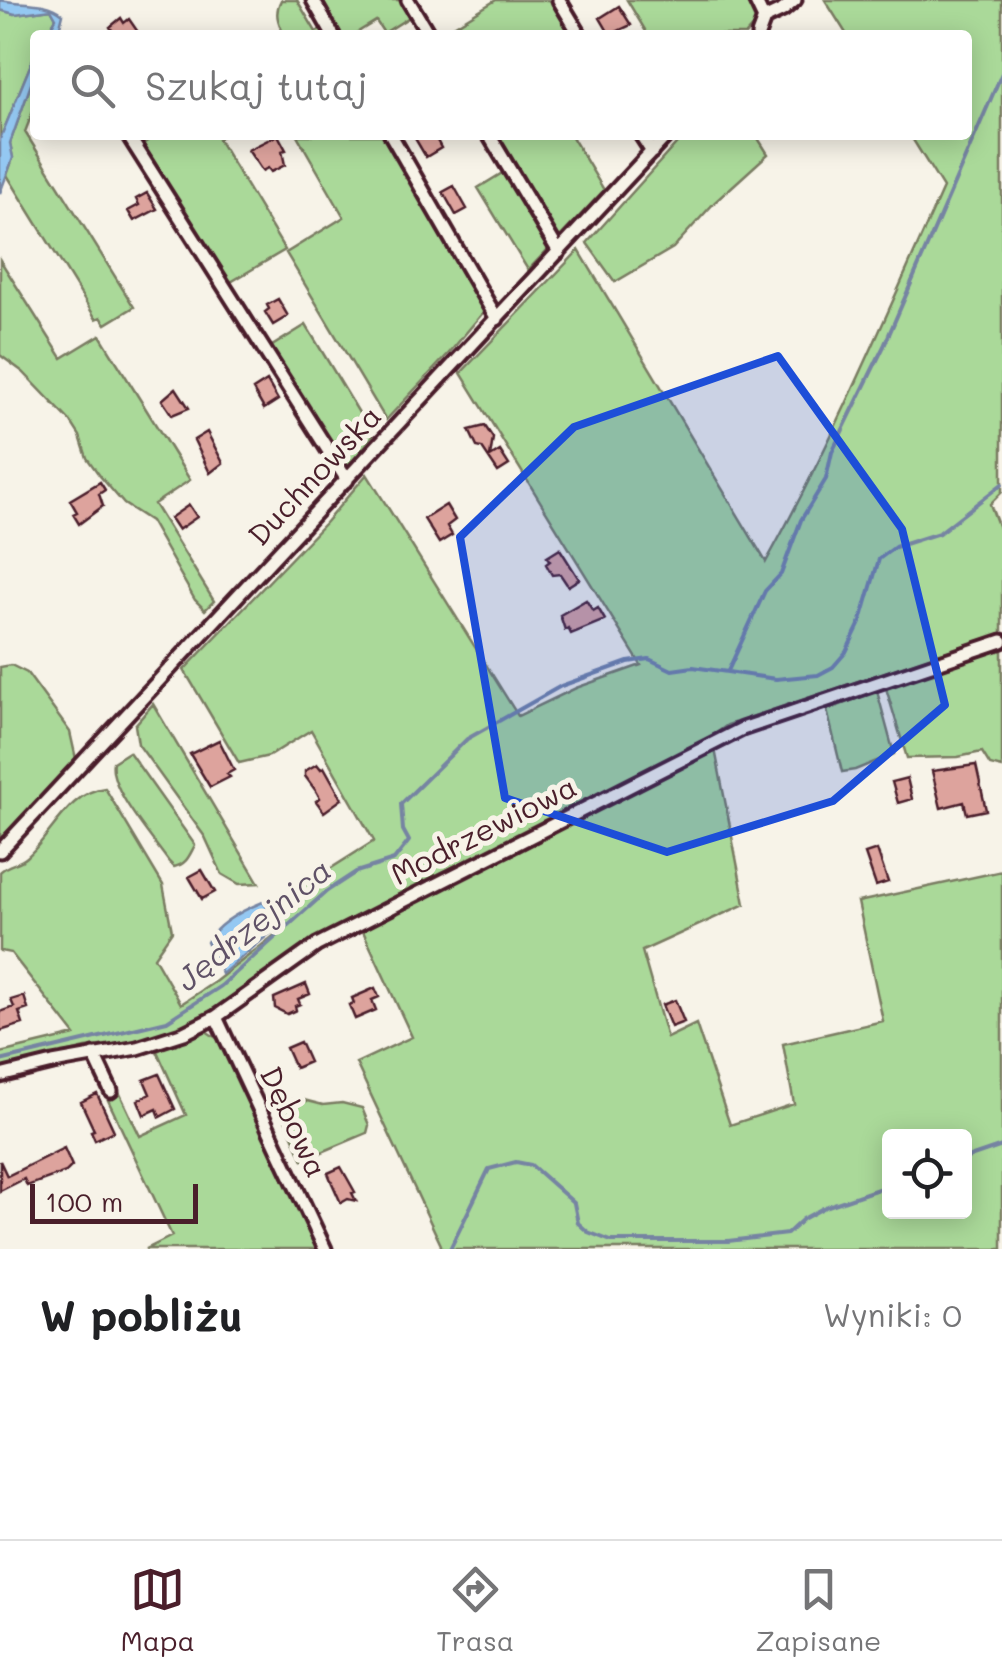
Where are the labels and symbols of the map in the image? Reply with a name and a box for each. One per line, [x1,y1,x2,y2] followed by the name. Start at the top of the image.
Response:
[238,396,389,554] street label: Duchnowska
[383,765,583,893] street label: Modrzewiowa
[166,848,339,999] water label: Jędrzejnica
[252,1059,338,1183] street label: Dębowa
[30,1179,198,1224] scale bar

